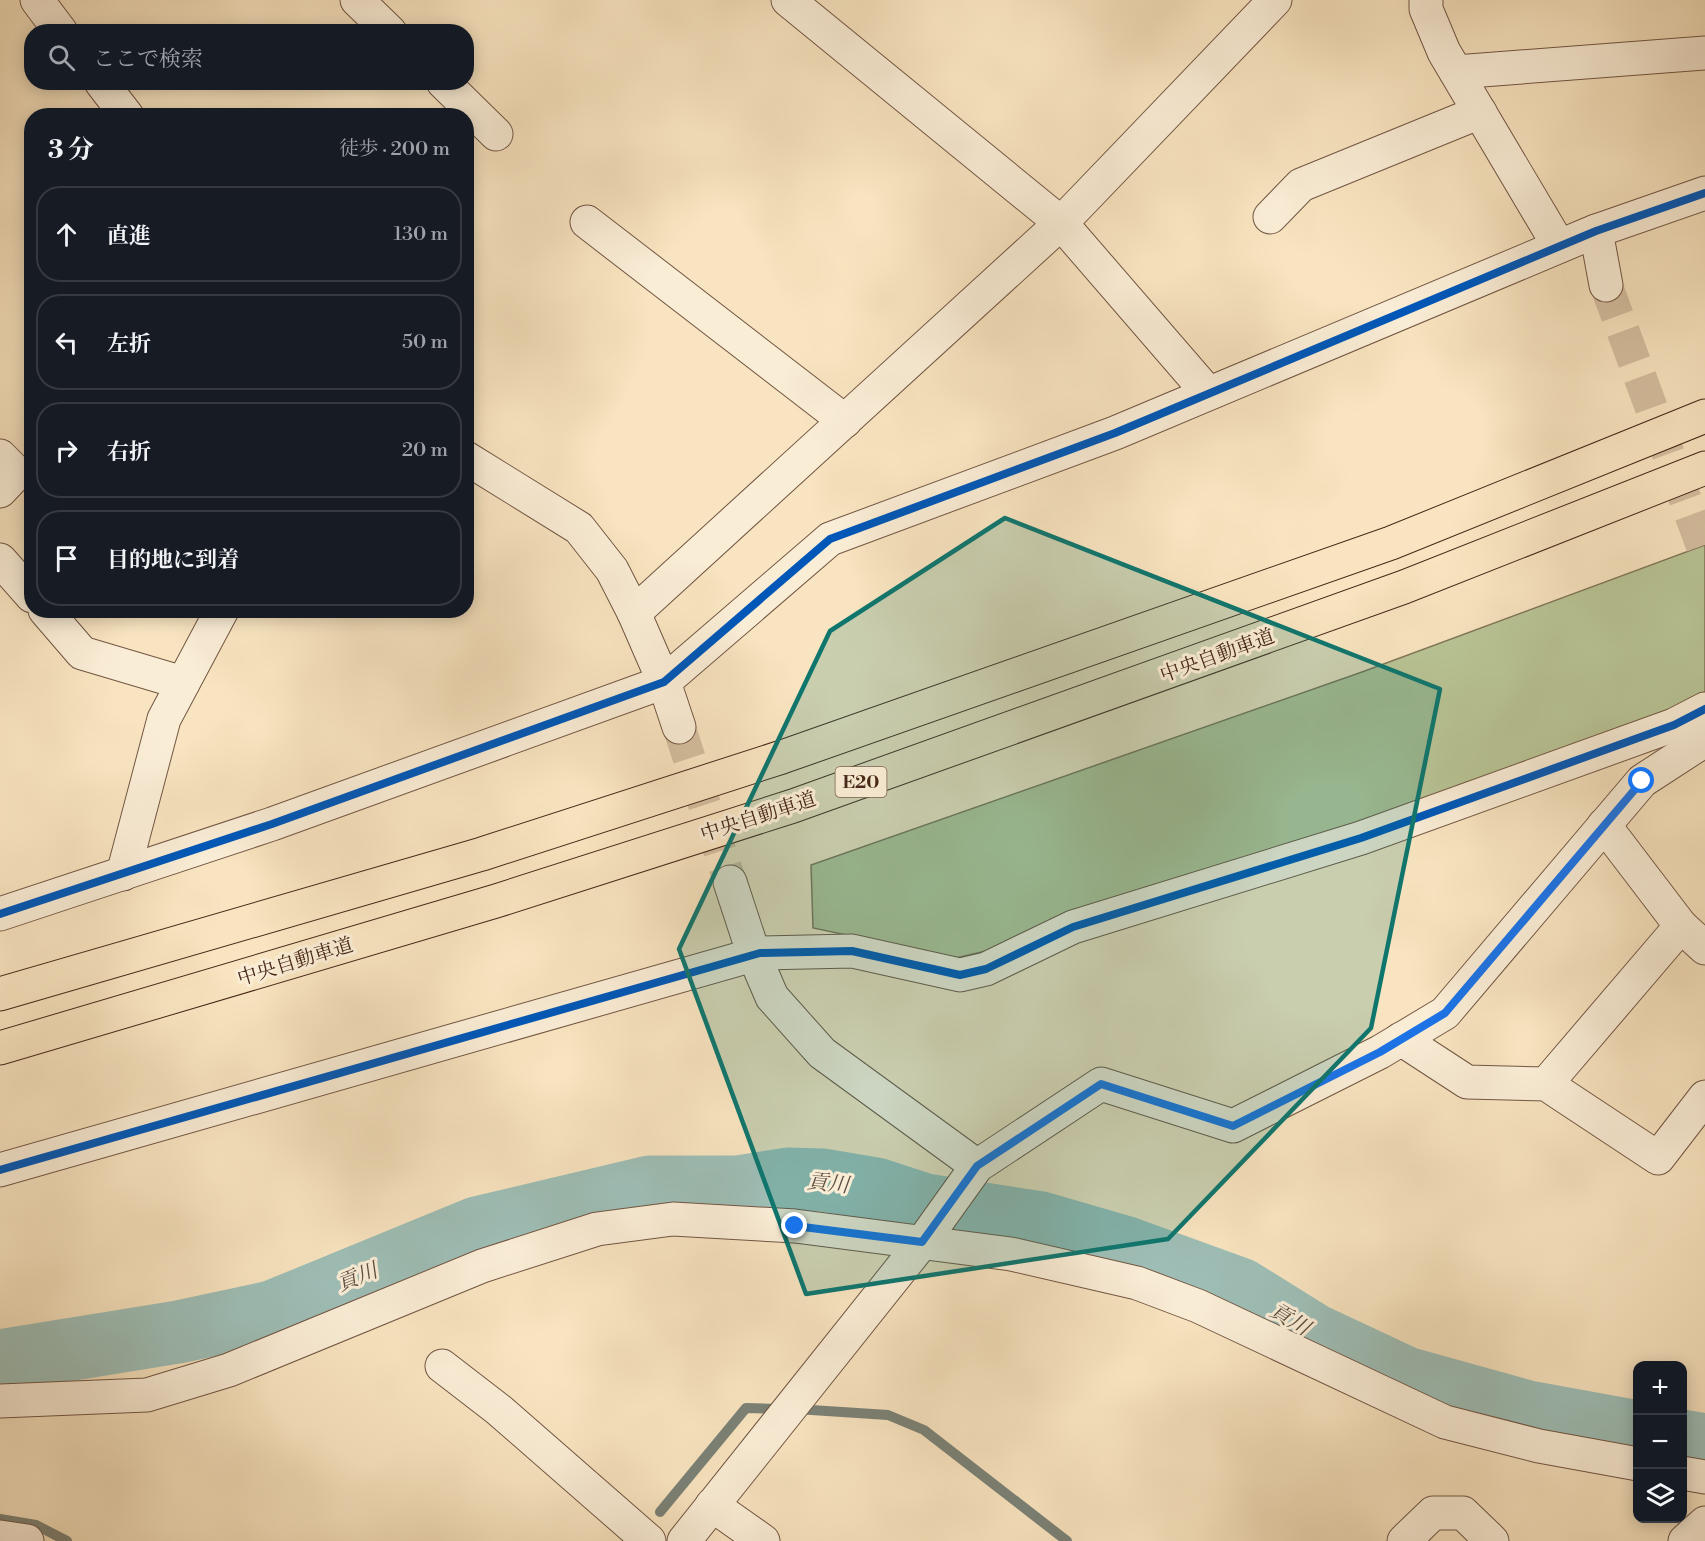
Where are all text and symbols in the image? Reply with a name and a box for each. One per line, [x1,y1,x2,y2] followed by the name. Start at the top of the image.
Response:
[24,24,474,90] search box
[45,41,78,74] icon: search
[93,46,203,73] text: ここで検索
[48,134,94,166] text: 3 分
[339,137,450,162] text: 徒歩 · 200 m
[50,218,83,251] icon: ahead
[393,222,448,247] text: 130 m
[107,223,151,250] text: 直進
[50,326,83,359] icon: left
[402,330,448,355] text: 50 m
[107,331,151,358] text: 左折
[50,434,83,467] icon: right
[402,438,448,463] text: 20 m
[107,439,151,466] text: 右折
[50,542,83,575] icon: arrive
[107,547,239,574] text: 目的地に到着
[1157,624,1278,689] street label: 中央自動車道
[836,767,886,797] road number: E20
[1628,767,1654,793] route start
[698,787,819,848] street label: 中央自動車道
[234,933,356,992] street label: 中央自動車道
[806,1169,852,1199] water label: 貢川
[781,1212,807,1238] route end
[333,1257,384,1298] water label: 貢川
[1265,1298,1316,1343] water label: 貢川
[1633,1361,1687,1523] map controls
[1633,1361,1687,1415] button: +
[1633,1415,1687,1469] button: −
[1633,1469,1687,1523] button: layers

